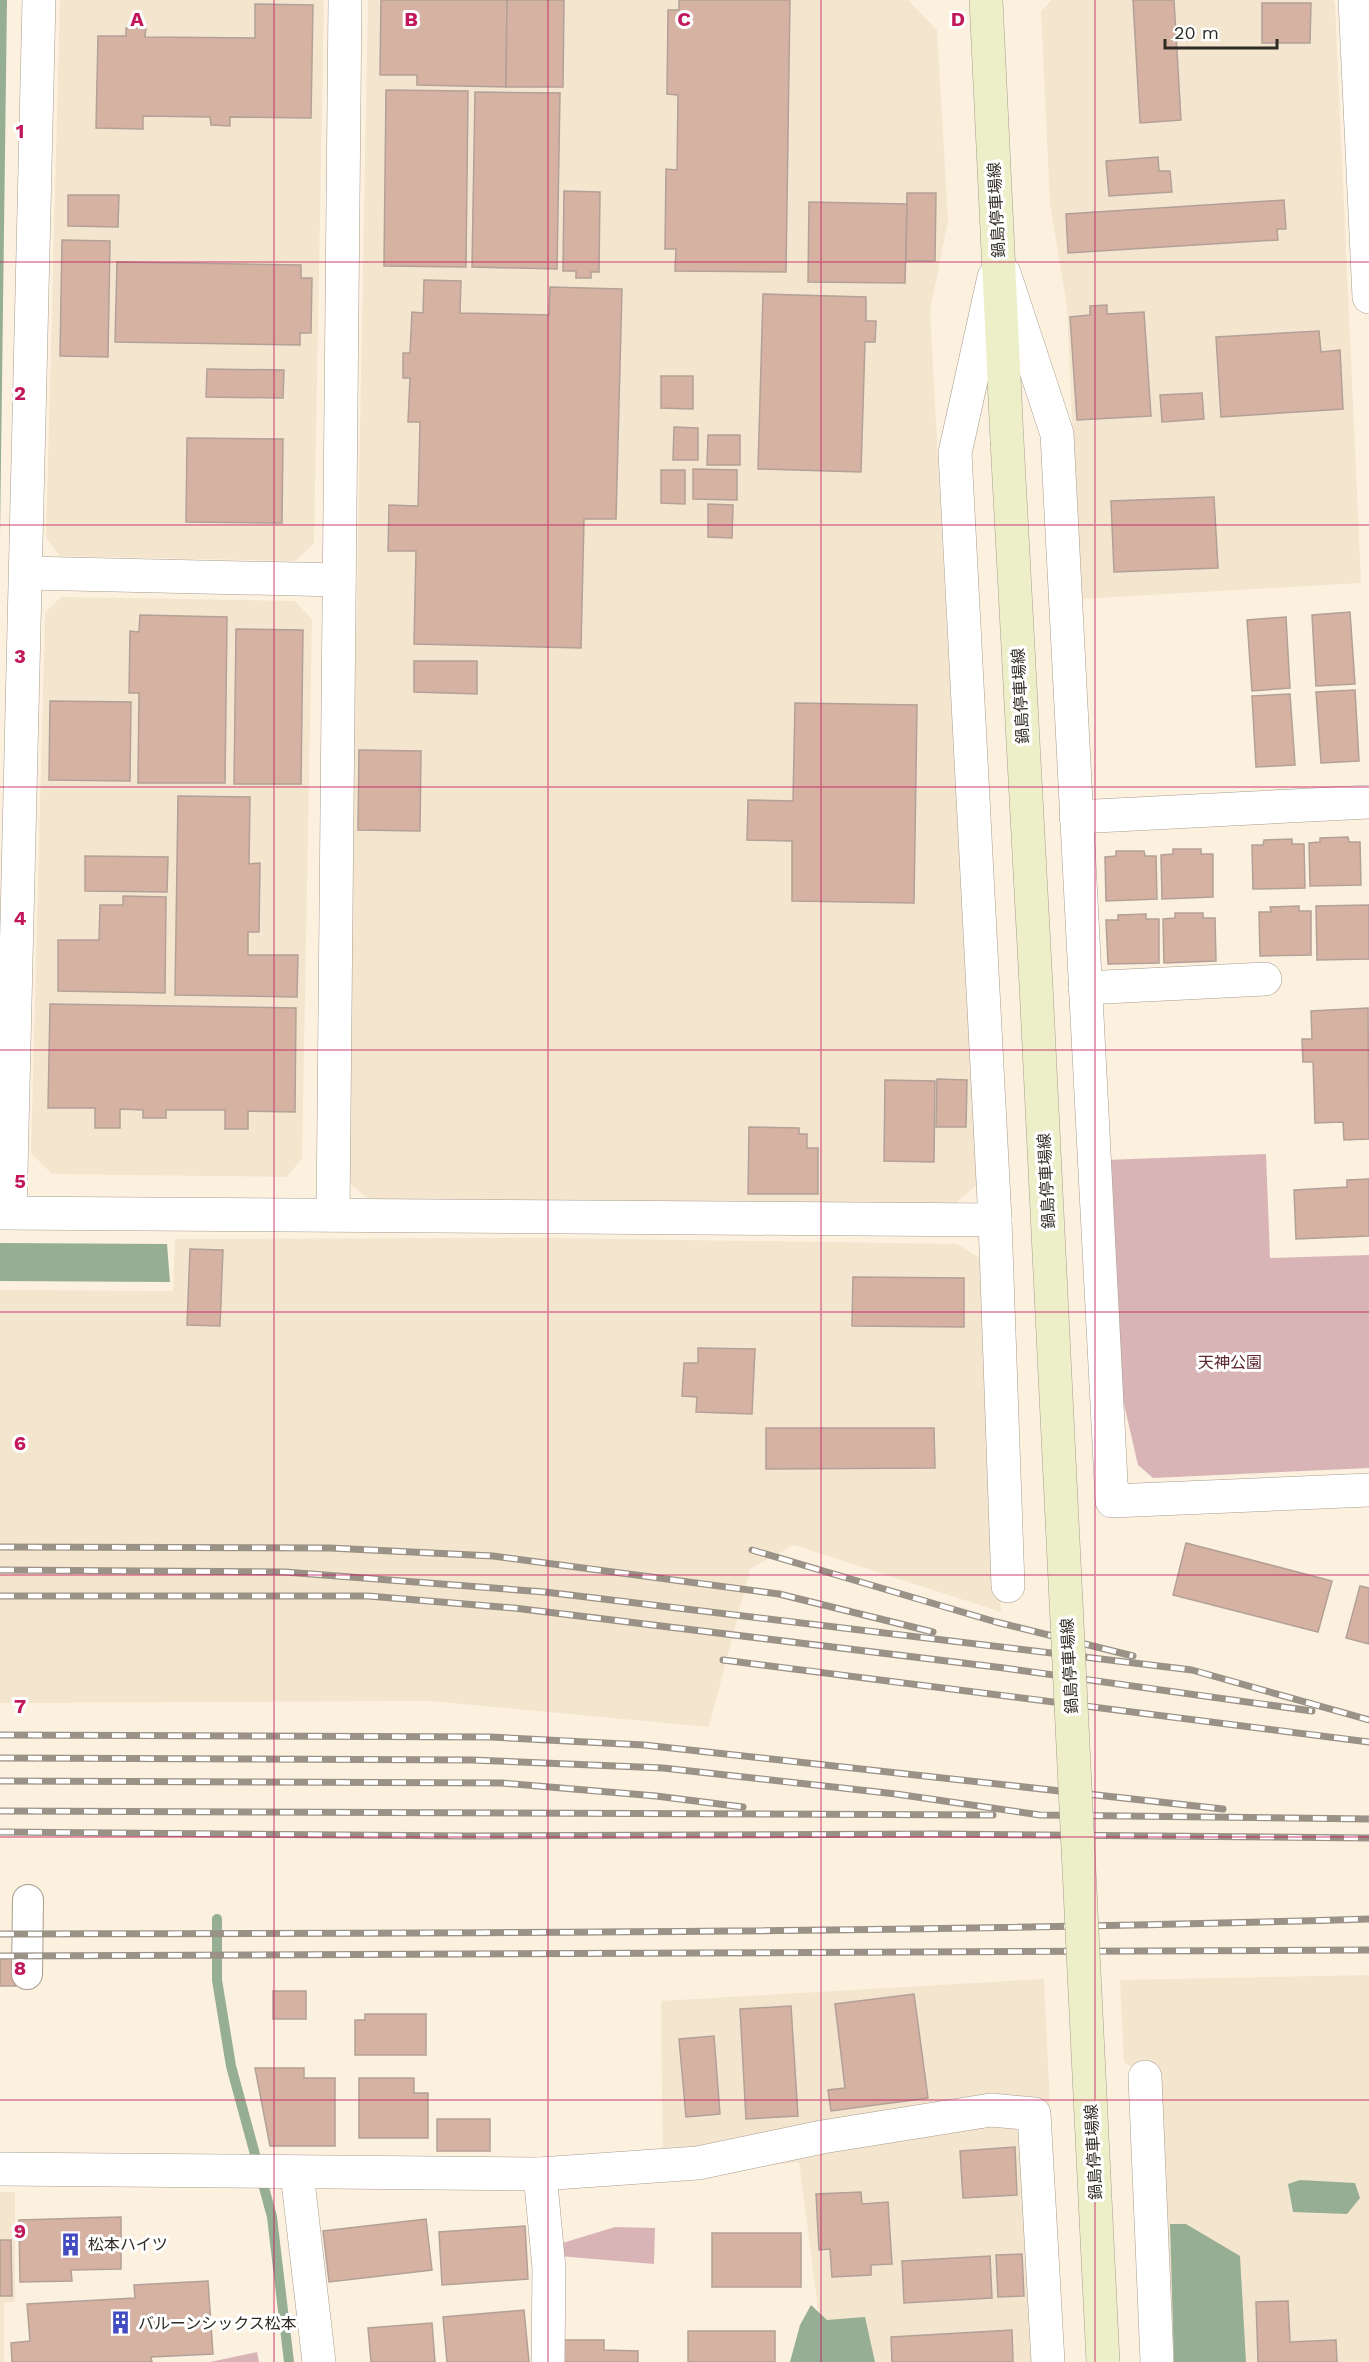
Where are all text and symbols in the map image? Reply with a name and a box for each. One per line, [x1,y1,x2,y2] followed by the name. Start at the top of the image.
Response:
[130,7,144,31] text: A
[404,7,418,31] text: B
[677,7,691,31] text: C
[951,7,965,31] text: D
[1165,12,1278,50] scale bar
[1174,22,1219,43] text: 20 m
[16,119,24,143] text: 1
[984,162,1008,258] street label: 鍋島停車場線
[14,381,26,405] text: 2
[14,644,26,668] text: 3
[1008,648,1032,744] street label: 鍋島停車場線
[14,906,27,930] text: 4
[1034,1133,1058,1229] street label: 鍋島停車場線
[14,1169,26,1193] text: 5
[1198,1353,1262,1372] park label: 天神公園
[14,1431,26,1455] text: 6
[1057,1618,1081,1714] street label: 鍋島停車場線
[14,1694,26,1718] text: 7
[14,1956,26,1980] text: 8
[1081,2104,1105,2200] street label: 鍋島停車場線
[14,2219,26,2243] text: 9
[57,2231,83,2257] building icon: 松本ハイツ
[88,2235,168,2254] place label: 松本ハイツ
[107,2310,133,2336] building icon: バルーンシックス松本
[138,2314,297,2333] place label: バルーンシックス松本

